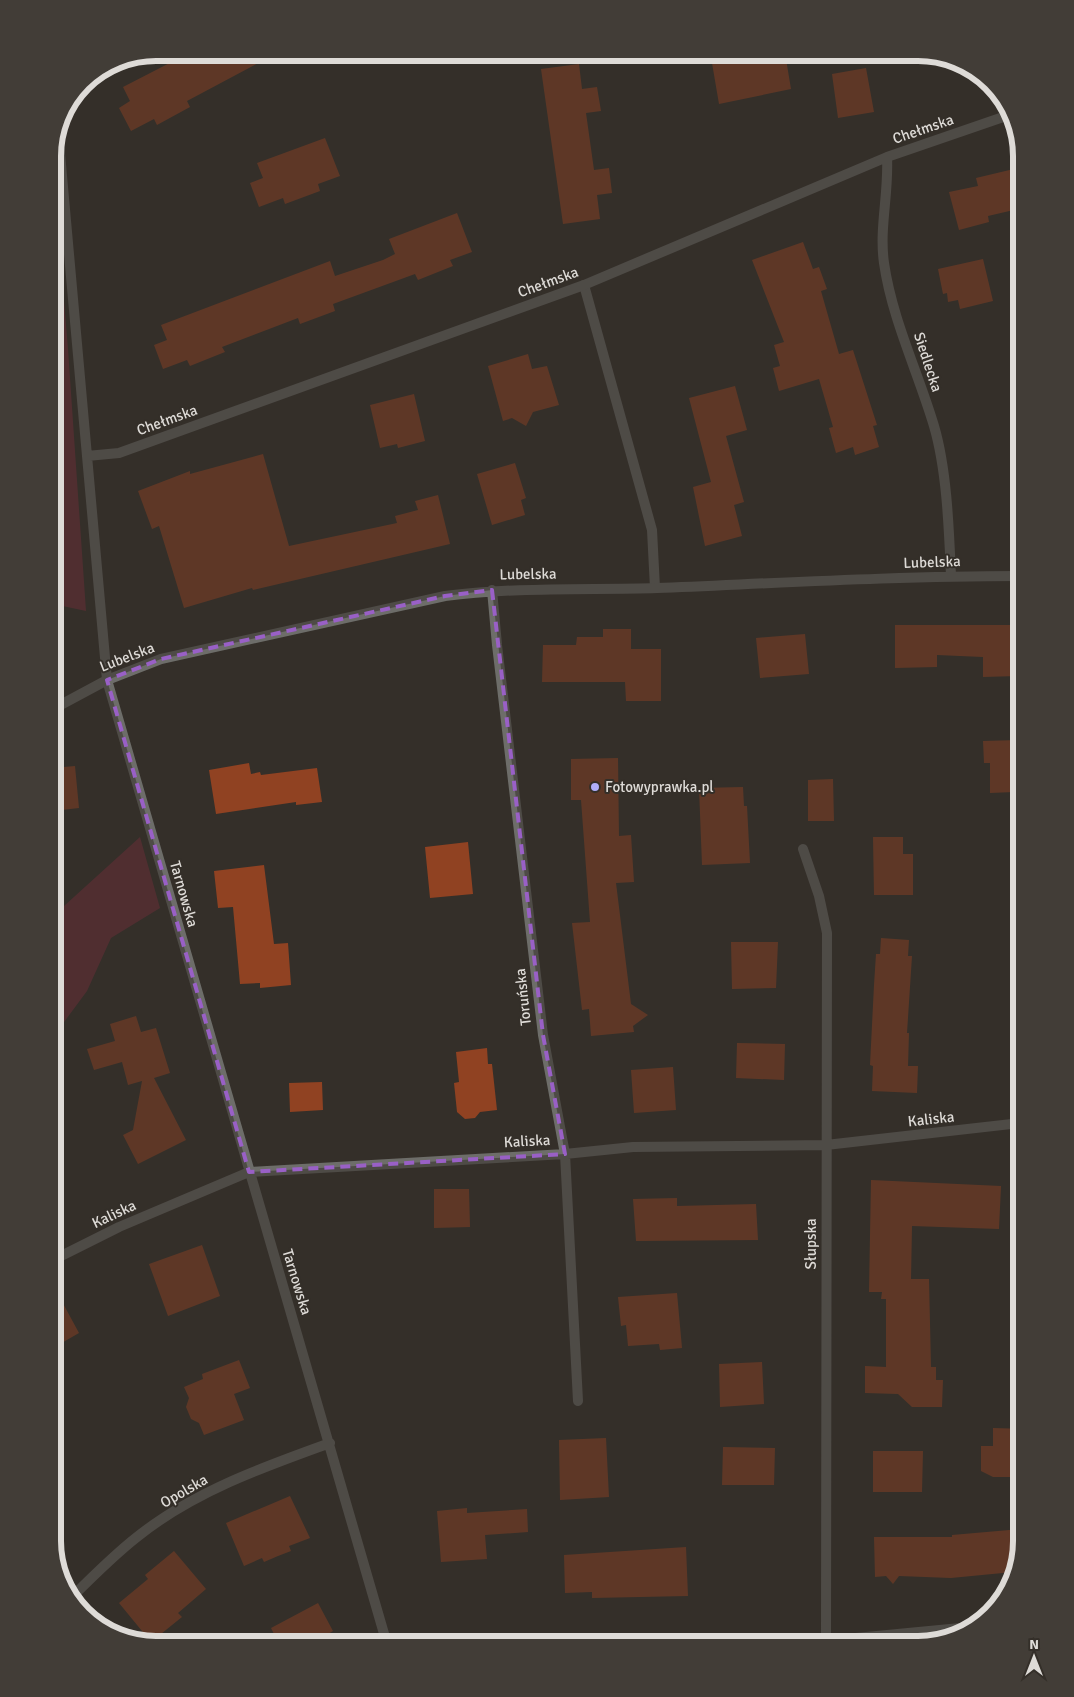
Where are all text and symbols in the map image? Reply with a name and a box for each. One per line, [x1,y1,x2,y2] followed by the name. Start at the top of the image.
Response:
[890,110,956,148] street label: Chełmska
[515,263,581,301] street label: Chełmska
[910,330,946,394] street label: Siedlecka
[134,401,200,439] street label: Chełmska
[903,552,961,572] street label: Lubelska
[499,565,557,583] street label: Lubelska
[97,638,157,676] street label: Lubelska
[605,778,714,796] place label: Fotowyprawka.pl
[589,781,601,793] marker: Fotowyprawka.pl
[166,859,202,929] street label: Tarnowska
[511,967,535,1027] street label: Toruńska
[907,1108,955,1130] street label: Kaliska
[503,1131,551,1151] street label: Kaliska
[89,1196,139,1232] street label: Kaliska
[802,1218,820,1270] street label: Słupska
[278,1247,316,1317] street label: Tarnowska
[157,1470,211,1512] street label: Opolska
[1009,1632,1059,1682] north arrow
[1029,1636,1039,1653] text: N

